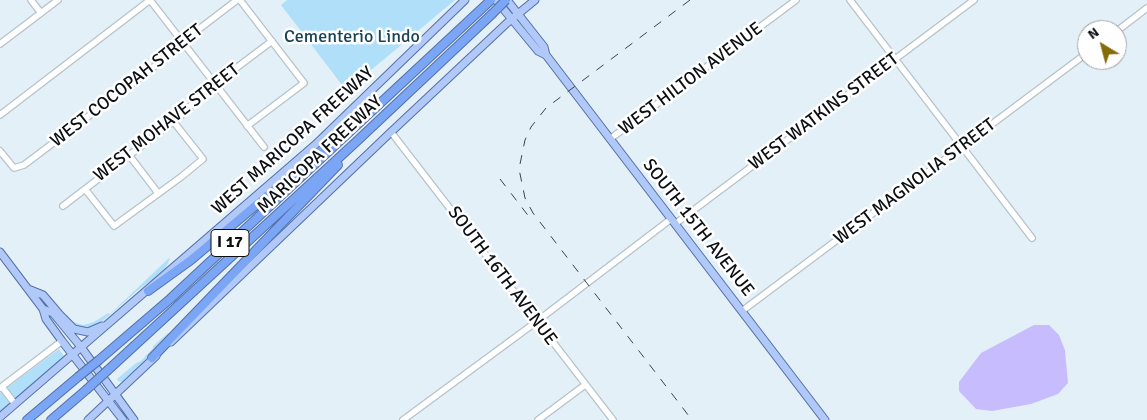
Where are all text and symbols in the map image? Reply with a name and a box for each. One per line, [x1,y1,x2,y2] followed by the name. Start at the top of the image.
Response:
[615,18,767,140] street label: WEST HILTON AVENUE
[46,20,208,152] street label: WEST COCOPAH STREET
[1077,20,1127,70] north arrow
[1084,24,1102,43] text: N
[284,26,420,48] park label: Cementerio Lindo
[745,49,903,175] street label: WEST WATKINS STREET
[90,59,244,187] street label: WEST MOHAVE STREET
[208,63,378,219] street label: WEST MARICOPA FREEWAY
[253,92,387,218] street label: MARICOPA FREEWAY
[830,114,1000,250] street label: WEST MAGNOLIA STREET
[638,155,758,301] street label: SOUTH 15TH AVENUE
[443,202,561,350] street label: SOUTH 16TH AVENUE
[211,230,249,256] road number: I 17

